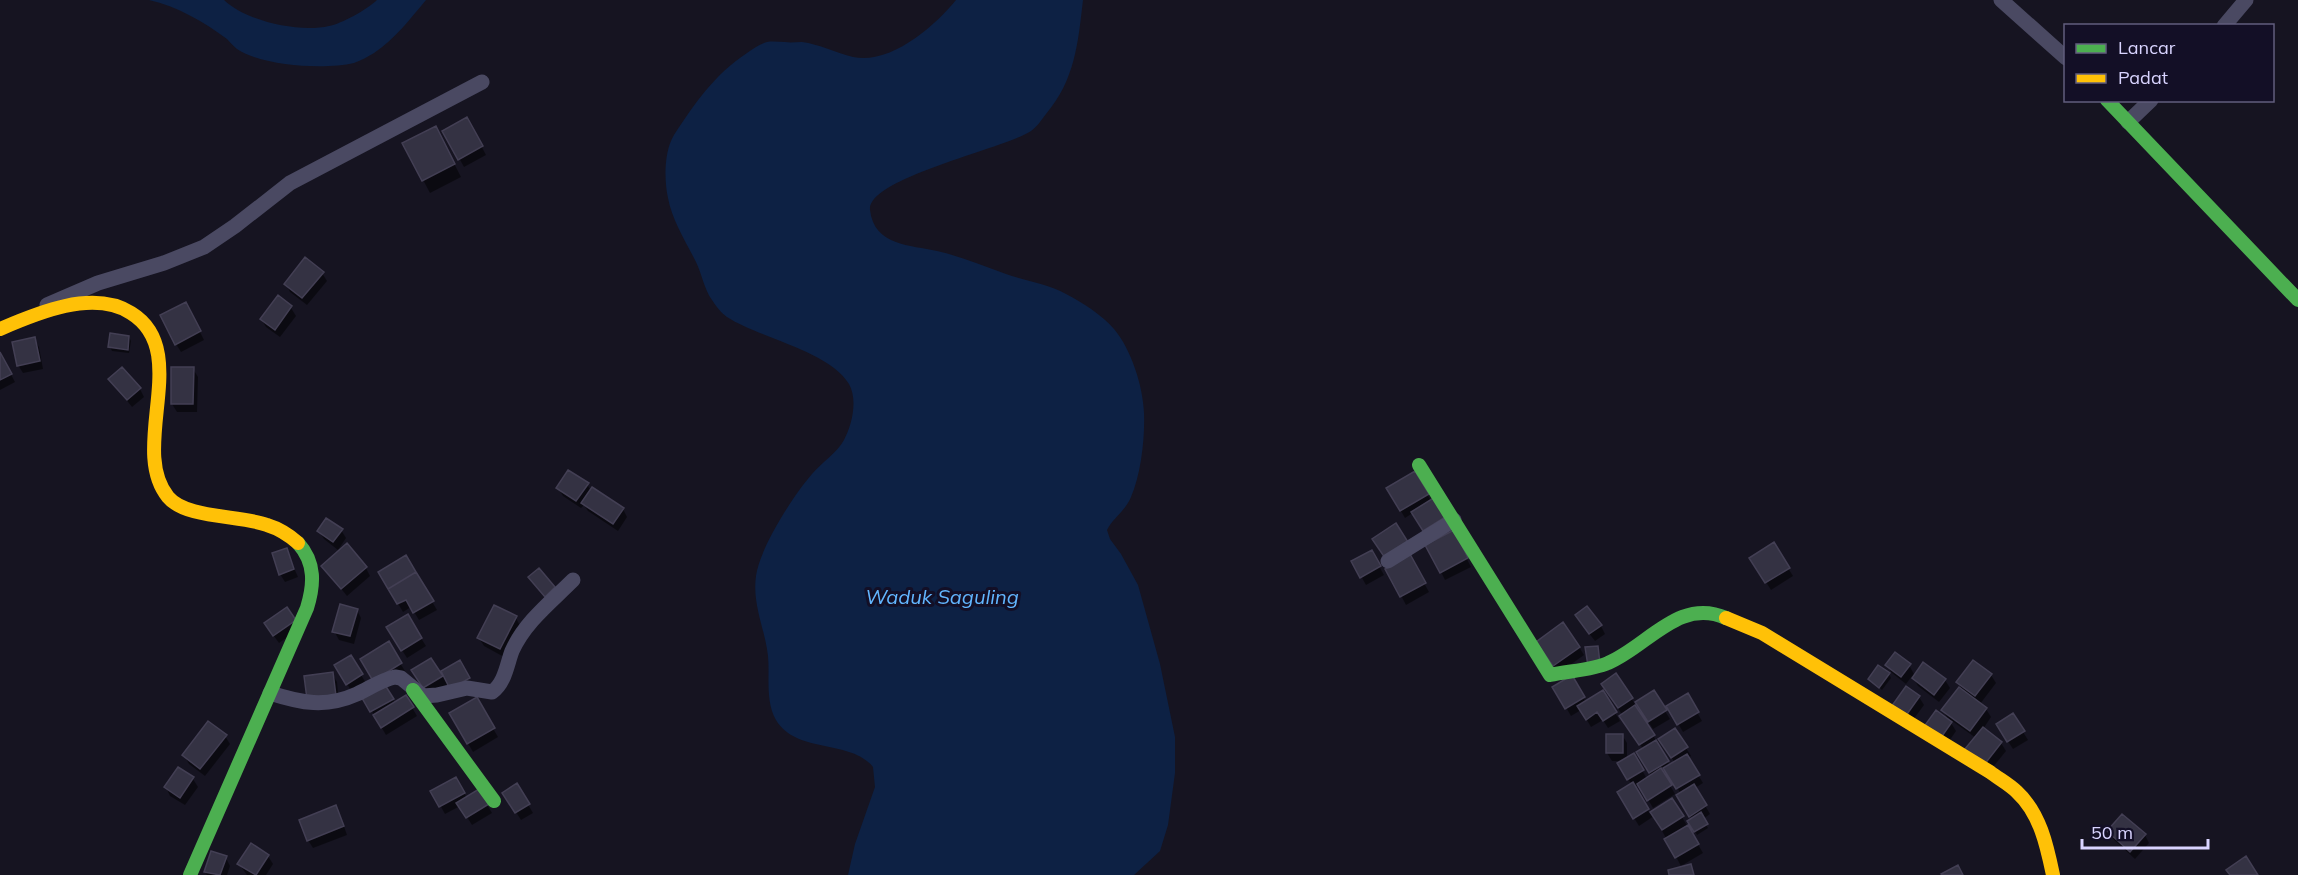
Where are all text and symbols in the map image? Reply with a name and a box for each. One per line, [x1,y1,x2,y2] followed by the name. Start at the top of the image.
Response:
[2064,24,2274,102] legend
[2118,36,2176,59] text: Lancar
[2118,66,2168,89] text: Padat
[865,584,1019,609] water label: Waduk Saguling
[2082,812,2208,850] scale bar
[2091,821,2133,844] text: 50 m

